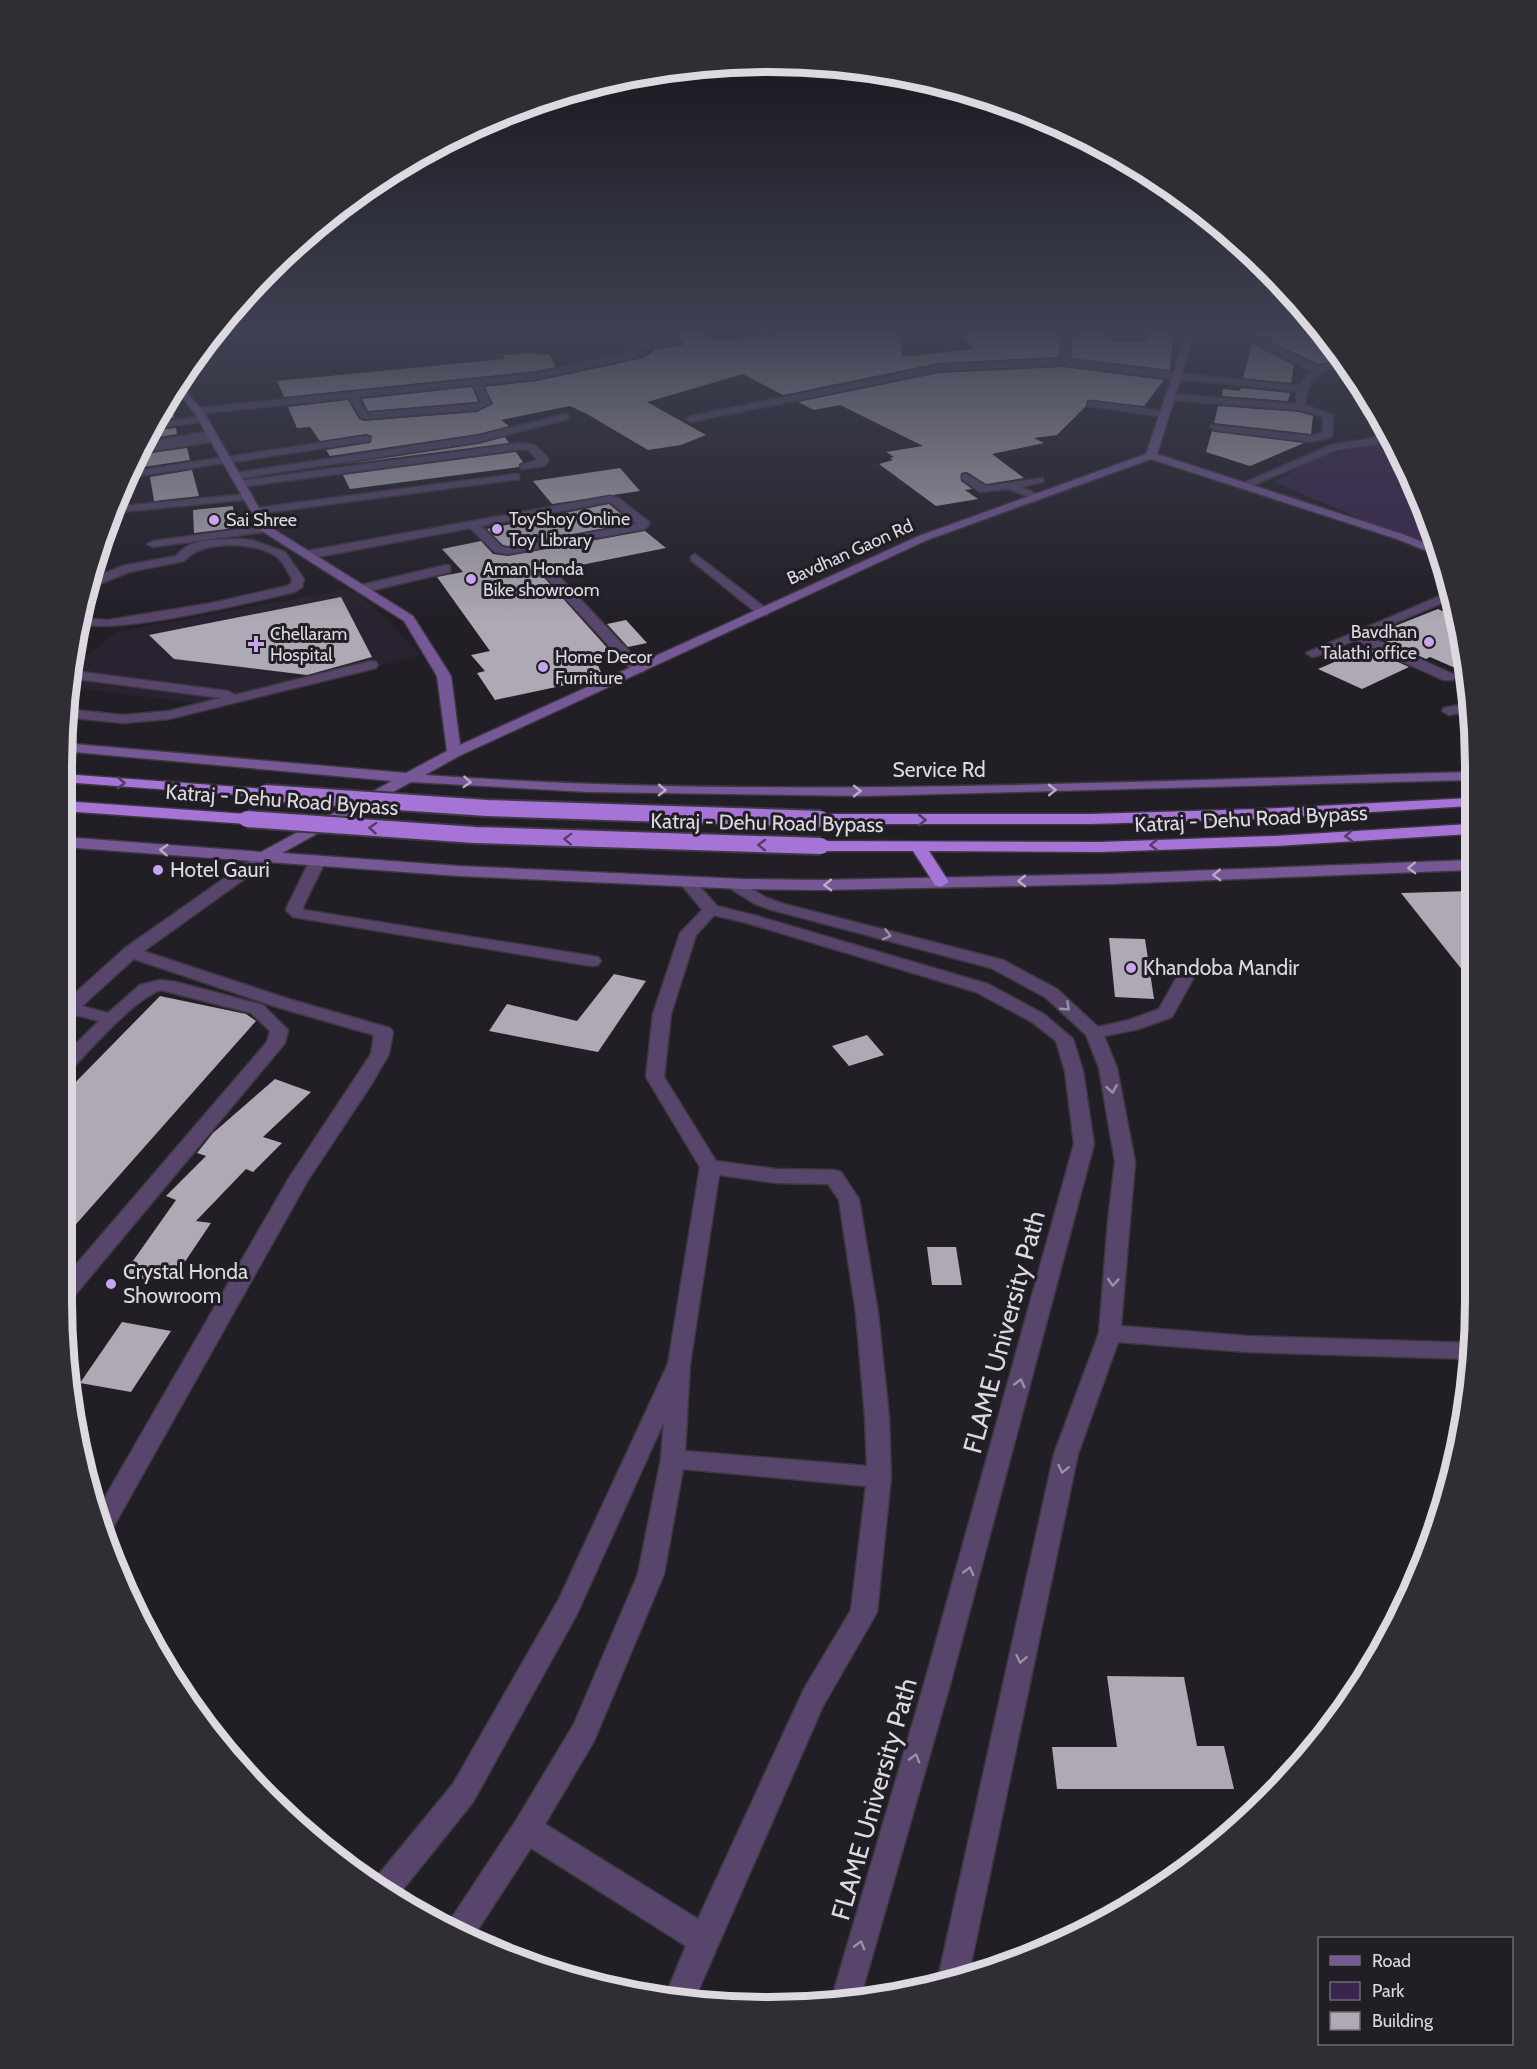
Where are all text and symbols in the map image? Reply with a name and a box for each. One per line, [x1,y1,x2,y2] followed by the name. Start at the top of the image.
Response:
[509,508,630,551] place label: ToyShoy Online Toy Library
[226,509,297,531] place label: Sai Shree
[207,513,221,527] marker: Sai Shree
[784,514,916,590] street label: Bavdhan Gaon Rd
[490,522,504,536] marker: ToyShoy Online Toy Library
[483,558,600,601] place label: Aman Honda Bike showroom
[464,572,478,586] marker: Aman Honda Bike showroom
[1321,621,1417,664] place label: Bavdhan Talathi office
[270,623,347,666] place label: Chellaram Hospital
[247,635,265,653] marker: Chellaram Hospital
[1422,635,1436,649] marker: Bavdhan Talathi office
[555,646,653,689] place label: Home Decor Furniture
[536,660,550,674] marker: Home Decor Furniture
[892,757,986,782] street label: Service Rd
[463,775,472,788] one-way arrow
[117,777,126,790] one-way arrow
[165,779,400,821] street label: Katraj - Dehu Road Bypass
[657,784,666,796] one-way arrow
[1047,784,1056,796] one-way arrow
[852,785,861,797] one-way arrow
[1134,800,1369,838] street label: Katraj - Dehu Road Bypass
[650,808,884,838] street label: Katraj - Dehu Road Bypass
[917,814,926,826] one-way arrow
[368,822,377,835] one-way arrow
[1345,830,1354,843] one-way arrow
[563,832,572,845] one-way arrow
[758,838,767,851] one-way arrow
[1150,839,1159,851] one-way arrow
[160,843,169,856] one-way arrow
[170,857,270,882] place label: Hotel Gauri
[1408,861,1417,874] one-way arrow
[151,863,165,877] marker: Hotel Gauri
[1213,868,1222,881] one-way arrow
[1018,875,1027,887] one-way arrow
[823,879,832,891] one-way arrow
[882,928,892,941] one-way arrow
[1143,955,1300,980] place label: Khandoba Mandir
[1124,961,1138,975] marker: Khandoba Mandir
[1059,1000,1069,1011] one-way arrow
[1105,1084,1117,1093] one-way arrow
[956,1207,1052,1457] street label: FLAME University Path
[123,1259,248,1308] place label: Crystal Honda Showroom
[104,1277,118,1291] marker: Crystal Honda Showroom
[1107,1277,1120,1286] one-way arrow
[1013,1378,1026,1388] one-way arrow
[1057,1464,1070,1474] one-way arrow
[961,1566,974,1576] one-way arrow
[1015,1654,1028,1664] one-way arrow
[824,1674,924,1924] street label: FLAME University Path
[908,1753,920,1764] one-way arrow
[1318,1937,1513,2045] legend
[853,1940,865,1951] one-way arrow
[1372,1950,1411,1972] text: Road
[1372,1980,1405,2002] text: Park
[1372,2010,1434,2032] text: Building

